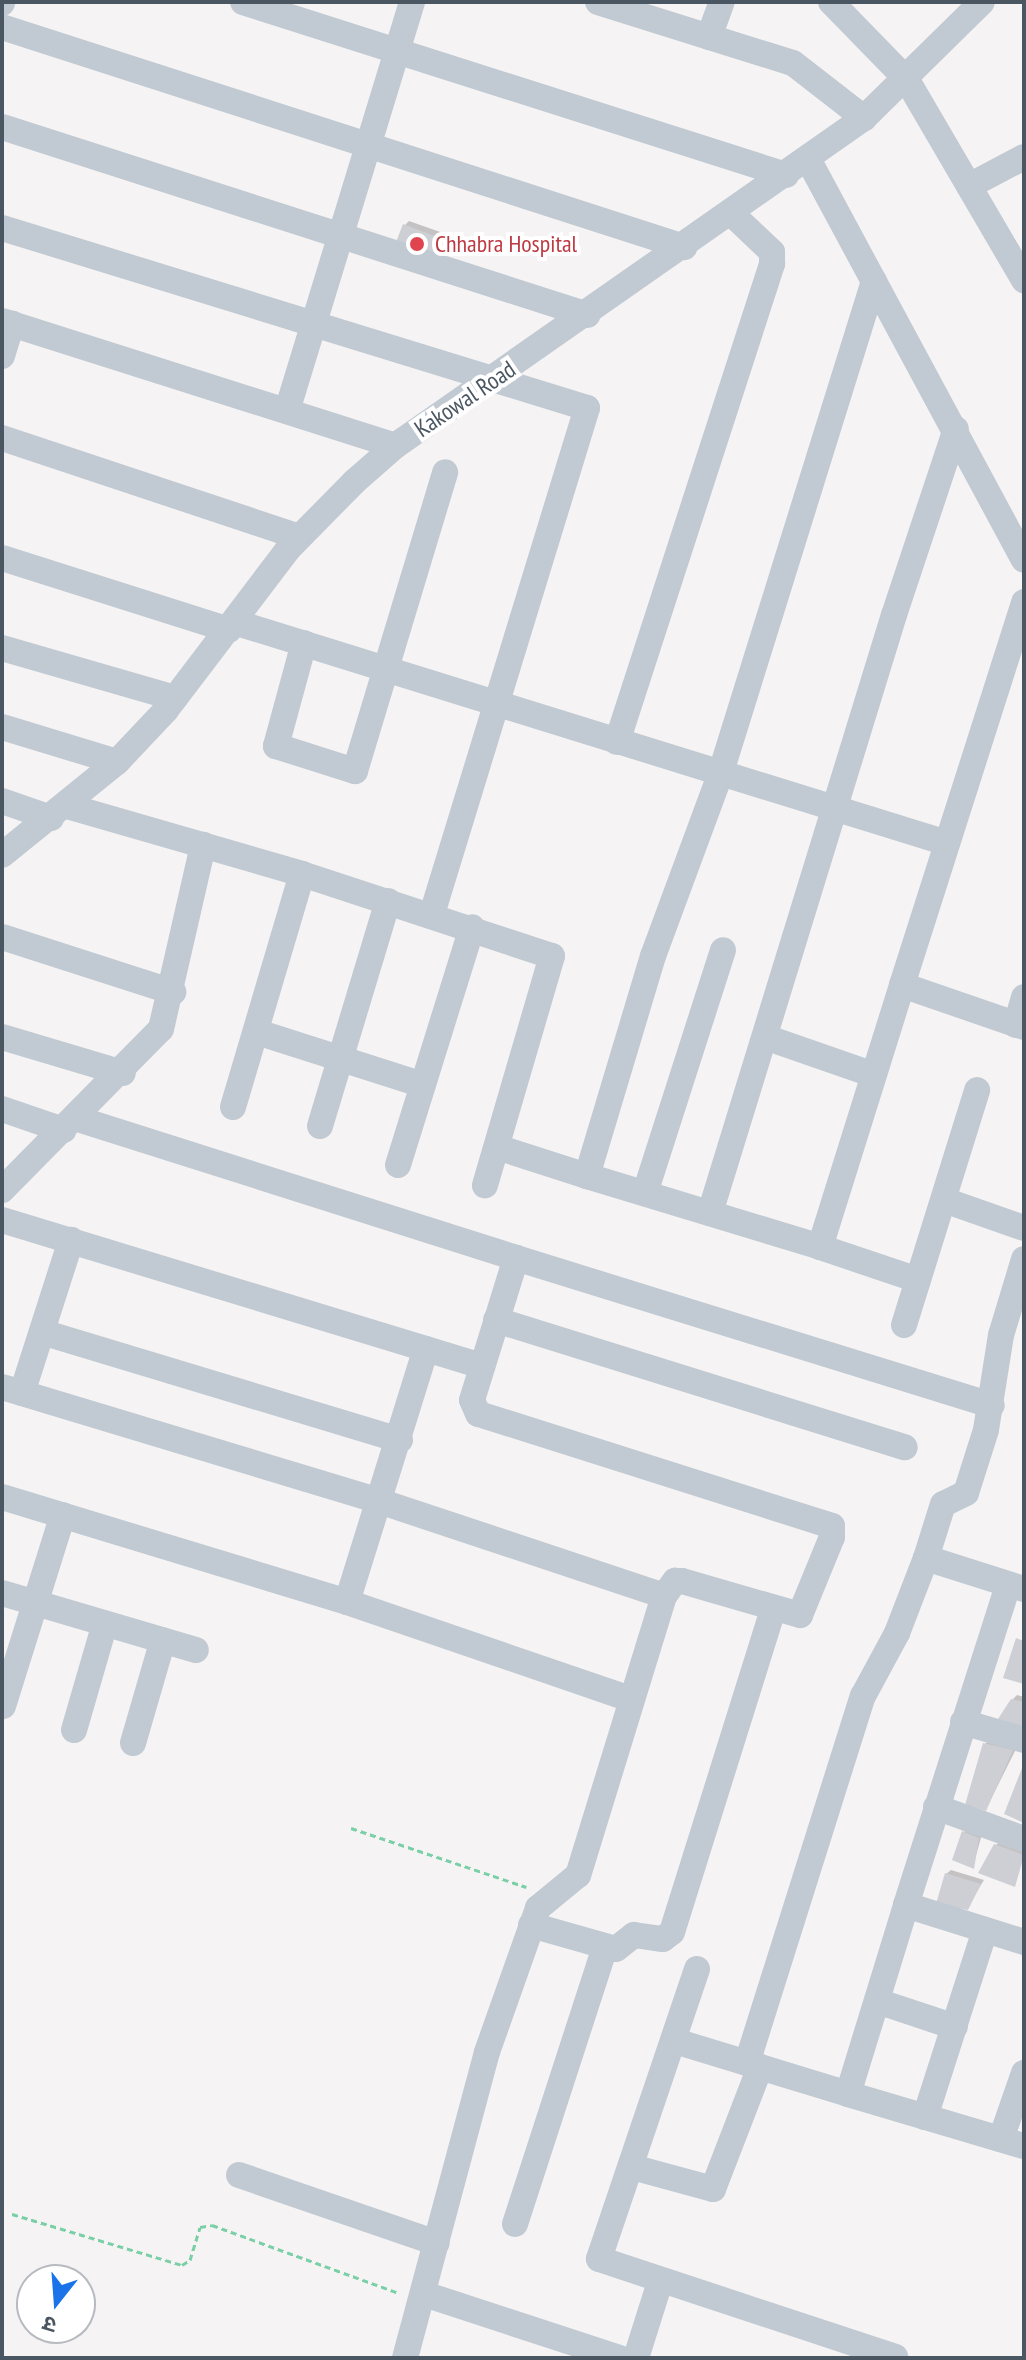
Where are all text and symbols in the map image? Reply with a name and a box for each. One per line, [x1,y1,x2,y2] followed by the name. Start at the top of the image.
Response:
[435,230,577,258] place label: Chhabra Hospital
[406,233,428,255] marker: Chhabra Hospital
[409,355,521,443] street label: Kakowal Road
[16,2264,96,2344] north arrow
[39,2310,60,2340] text: उ

